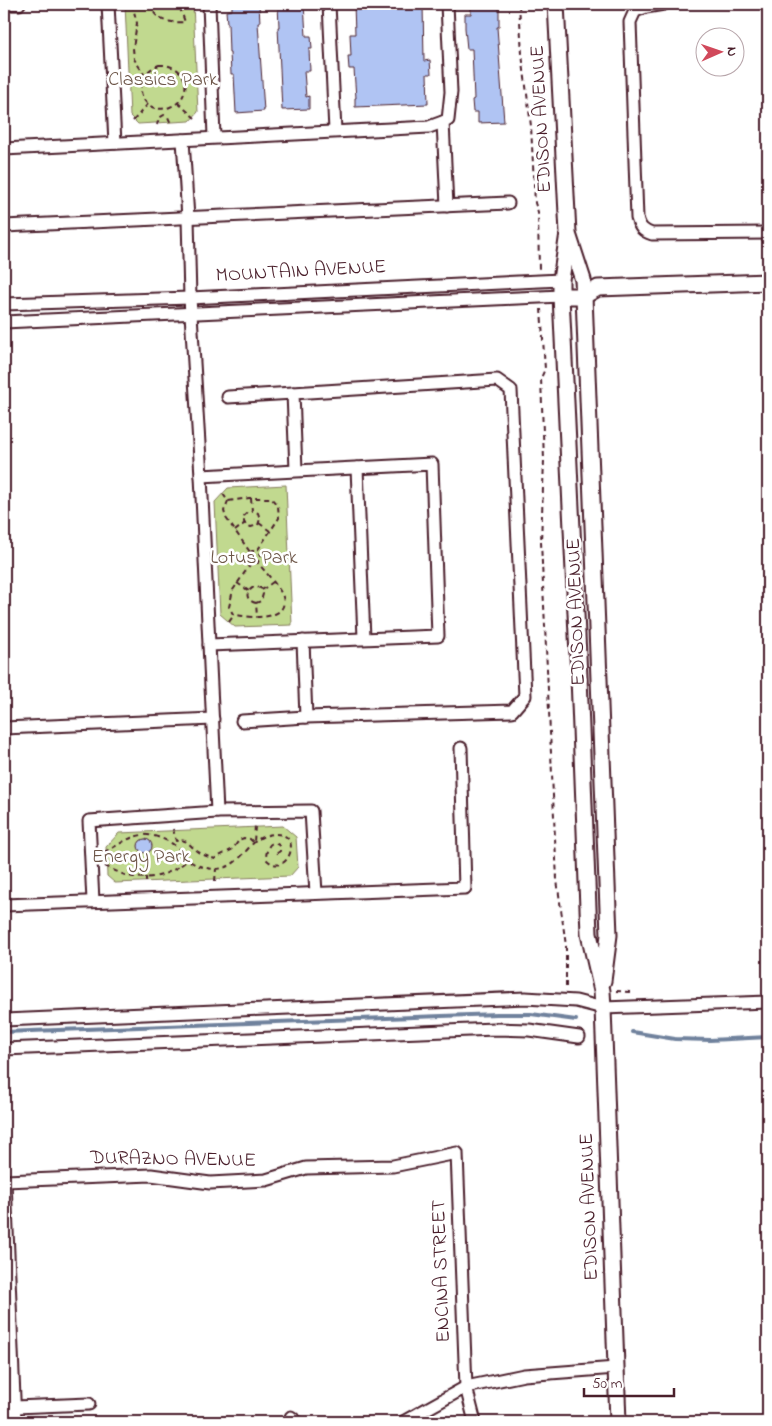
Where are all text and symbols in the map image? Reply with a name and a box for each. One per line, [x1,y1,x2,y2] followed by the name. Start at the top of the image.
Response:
[694,28,744,78] north arrow
[524,44,560,194] street label: EDISON AVENUE
[721,47,742,57] text: N
[108,66,218,95] park label: Classics Park
[215,253,387,291] street label: MOUNTAIN AVENUE
[560,537,594,687] street label: EDISON AVENUE
[210,544,298,573] park label: Lotus Park
[92,843,190,873] park label: Energy Park
[573,1132,607,1282] street label: EDISON AVENUE
[89,1144,256,1176] street label: DURAZNO AVENUE
[425,1199,459,1343] street label: ENCINA STREET
[584,1366,674,1398] scale bar
[592,1373,623,1395] text: 50 m

